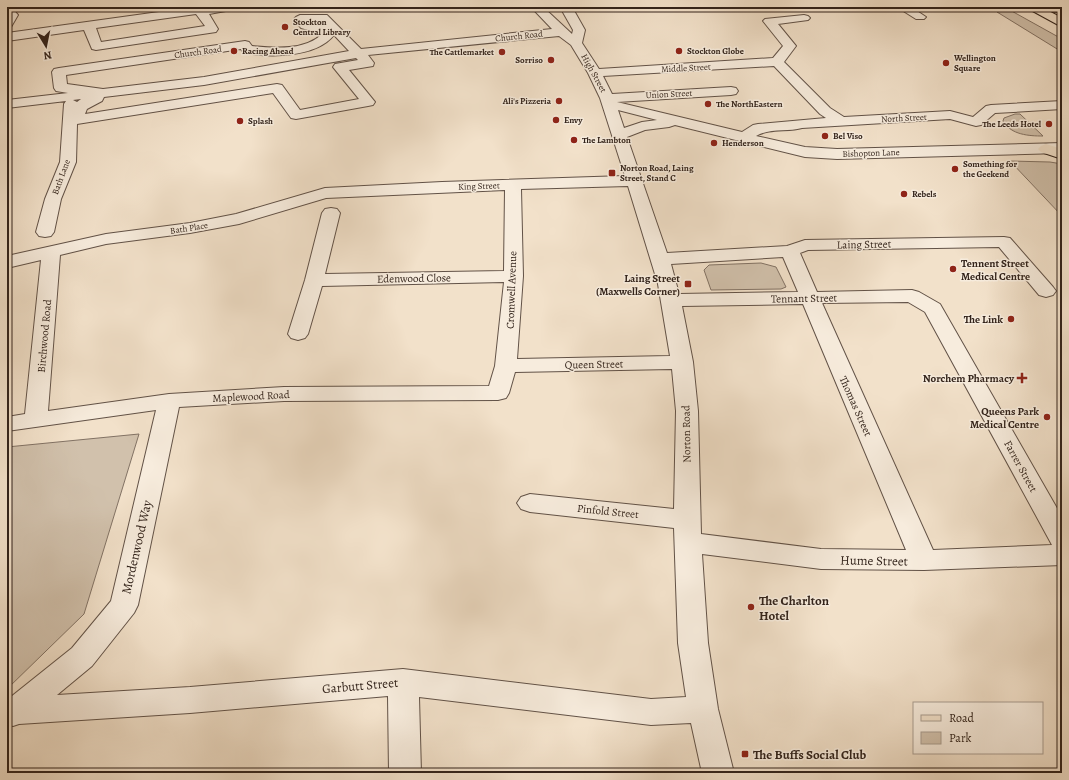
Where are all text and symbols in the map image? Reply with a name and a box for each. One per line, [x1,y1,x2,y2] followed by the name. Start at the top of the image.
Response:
[293,16,351,38] place label: Stockton Central Library
[280,22,290,32] marker: Stockton Central Library
[26,26,66,66] north arrow
[495,28,544,44] street label: Church Road
[173,43,223,61] street label: Church Road
[242,45,294,57] place label: Racing Ahead
[687,45,744,57] place label: Stockton Globe
[229,46,239,56] marker: Racing Ahead
[429,46,494,58] place label: The Cattlemarket
[674,46,684,56] marker: Stockton Globe
[42,47,53,63] text: N
[497,47,507,57] marker: The Cattlemarket
[578,52,610,95] street label: High Street
[953,52,996,74] place label: Wellington Square
[515,54,543,66] place label: Sorriso
[546,55,556,65] marker: Sorriso
[941,58,951,68] marker: Wellington Square
[661,61,711,75] street label: Middle Street
[645,87,693,101] street label: Union Street
[502,95,552,107] place label: Ali's Pizzeria
[554,96,564,106] marker: Ali's Pizzeria
[716,98,783,110] place label: The NorthEastern
[703,99,713,109] marker: The NorthEastern
[881,111,927,125] street label: North Street
[564,114,583,126] place label: Envy
[248,115,273,127] place label: Splash
[551,115,561,125] marker: Envy
[235,116,245,126] marker: Splash
[982,118,1042,130] place label: The Leeds Hotel
[1044,119,1054,129] marker: The Leeds Hotel
[833,130,863,142] place label: Bel Viso
[820,131,830,141] marker: Bel Viso
[582,134,631,146] place label: The Lambton
[569,135,579,145] marker: The Lambton
[722,137,764,149] place label: Henderson
[709,138,719,148] marker: Henderson
[842,146,900,160] street label: Bishopton Lane
[49,158,73,196] street label: Bath Lane
[963,158,1017,180] place label: Something for the Geekend
[620,162,694,184] place label: Norton Road, Laing Street, Stand C
[950,164,960,174] marker: Something for the Geekend
[607,168,617,178] marker: Norton Road, Laing Street, Stand C
[458,179,500,193] street label: King Street
[912,188,937,200] place label: Rebels
[899,189,909,199] marker: Rebels
[169,219,209,237] street label: Bath Place
[837,237,892,252] street label: Laing Street
[503,251,520,329] street label: Cromwell Avenue
[961,256,1030,284] place label: Tennent Street Medical Centre
[948,264,958,274] marker: Tennent Street Medical Centre
[377,270,451,287] street label: Edenwood Close
[596,271,680,299] place label: Laing Street (Maxwells Corner)
[683,279,693,289] marker: Laing Street (Maxwells Corner)
[771,290,838,307] street label: Tennant Street
[34,299,55,373] street label: Birchwood Road
[964,312,1003,327] place label: The Link
[1006,314,1016,324] marker: The Link
[565,356,624,373] street label: Queen Street
[923,371,1015,386] place label: Norchem Pharmacy
[1017,373,1027,383] marker: Norchem Pharmacy
[836,374,876,439] street label: Thomas Street
[212,387,290,406] street label: Maplewood Road
[970,404,1039,432] place label: Queens Park Medical Centre
[678,405,695,463] street label: Norton Road
[1042,412,1052,422] marker: Queens Park Medical Centre
[1000,438,1041,495] street label: Farrer Street
[117,498,156,596] street label: Mordenwood Way
[576,501,640,522] street label: Pinfold Street
[840,551,909,570] street label: Hume Street
[759,592,830,624] place label: The Charlton Hotel
[746,602,756,612] marker: The Charlton Hotel
[321,674,400,697] street label: Garbutt Street
[913,702,1043,754] legend
[949,710,975,726] text: Road
[949,730,972,746] text: Park
[753,746,867,763] place label: The Buffs Social Club
[740,749,750,759] marker: The Buffs Social Club

